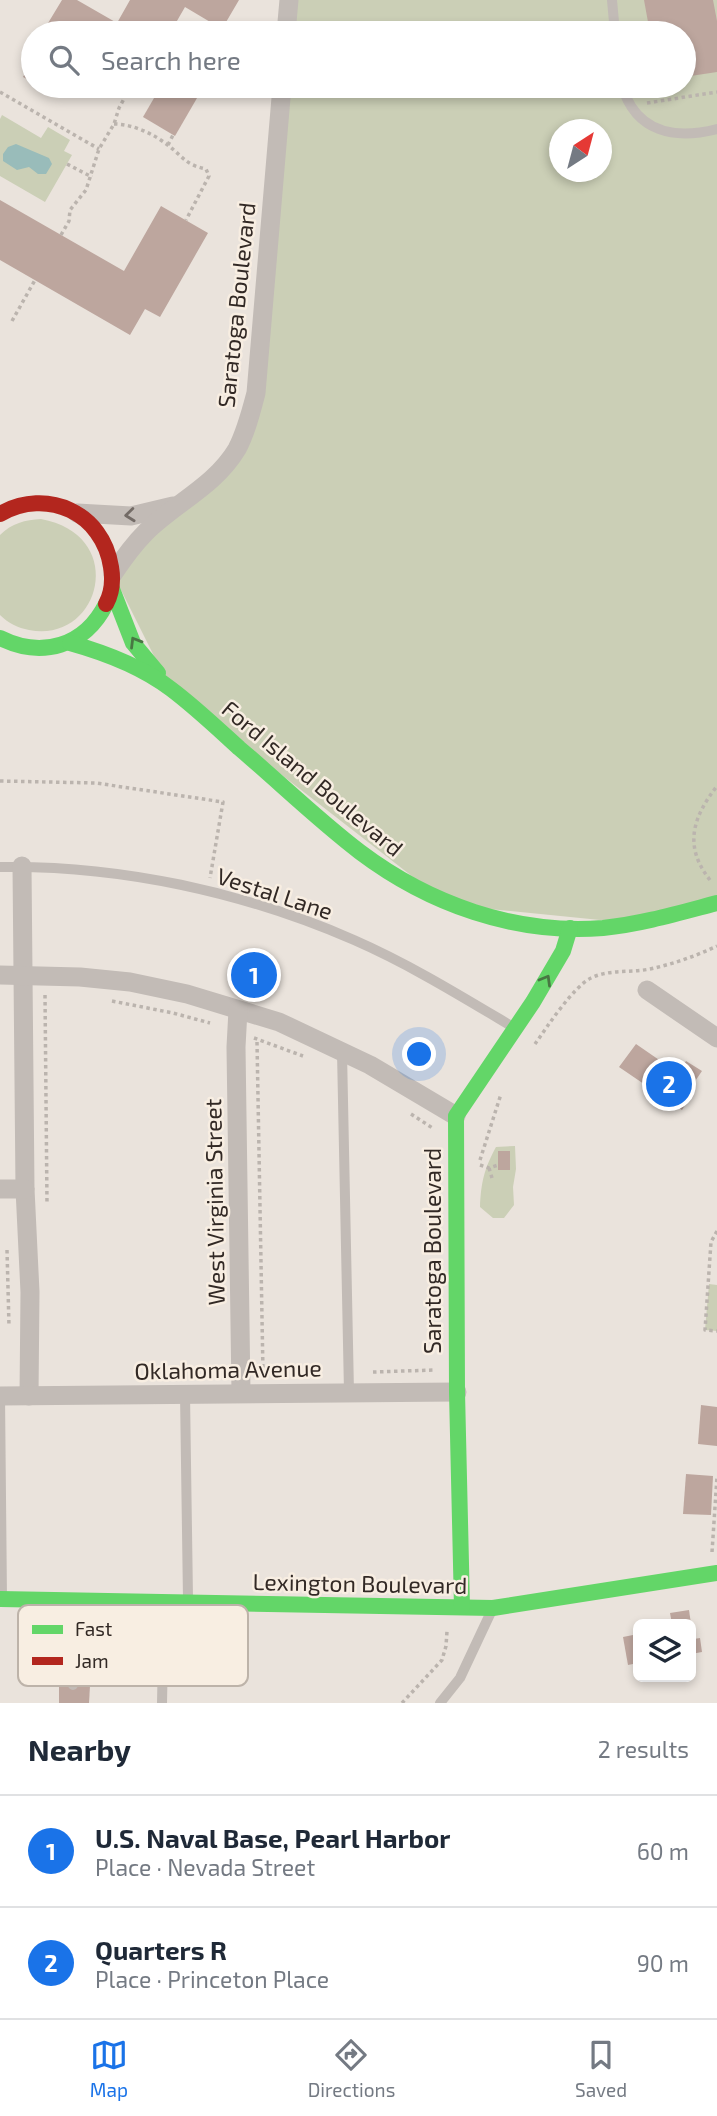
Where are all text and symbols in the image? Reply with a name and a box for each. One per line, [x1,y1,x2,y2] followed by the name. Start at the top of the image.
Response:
[21,21,696,98] search box
[45,41,83,79] icon: search
[101,44,241,75] text: Search here
[549,119,612,182] north arrow
[211,201,261,409] street label: Saratoga Boulevard
[124,507,135,522] one-way arrow
[130,637,143,650] one-way arrow
[217,694,409,862] street label: Ford Island Boulevard
[214,861,336,925] street label: Vestal Lane
[231,949,277,1001] pin: 1
[538,974,551,987] one-way arrow
[402,1037,436,1071] your location
[646,1058,692,1110] pin: 2
[198,1098,230,1306] street label: West Virginia Street
[418,1148,446,1354] street label: Saratoga Boulevard
[134,1353,322,1385] street label: Oklahoma Avenue
[252,1567,468,1599] street label: Lexington Boulevard
[18,1605,248,1686] legend
[75,1617,112,1640] text: Fast
[633,1619,696,1682] map controls
[633,1619,696,1682] button: layers
[75,1649,109,1672] text: Jam
[28,1731,131,1767] text: Nearby
[598,1735,689,1763] text: 2 results
[95,1822,450,1853] text: U.S. Naval Base, Pearl Harbor
[46,1837,56,1865] text: 1
[637,1837,689,1865] text: 60 m
[95,1853,315,1881] text: Place · Nevada Street
[95,1934,227,1965] text: Quarters R
[44,1949,58,1977] text: 2
[637,1949,689,1977] text: 90 m
[95,1965,329,1993] text: Place · Princeton Place
[90,2036,128,2101] tab: Map
[308,2036,395,2101] tab: Directions
[575,2036,627,2101] tab: Saved

